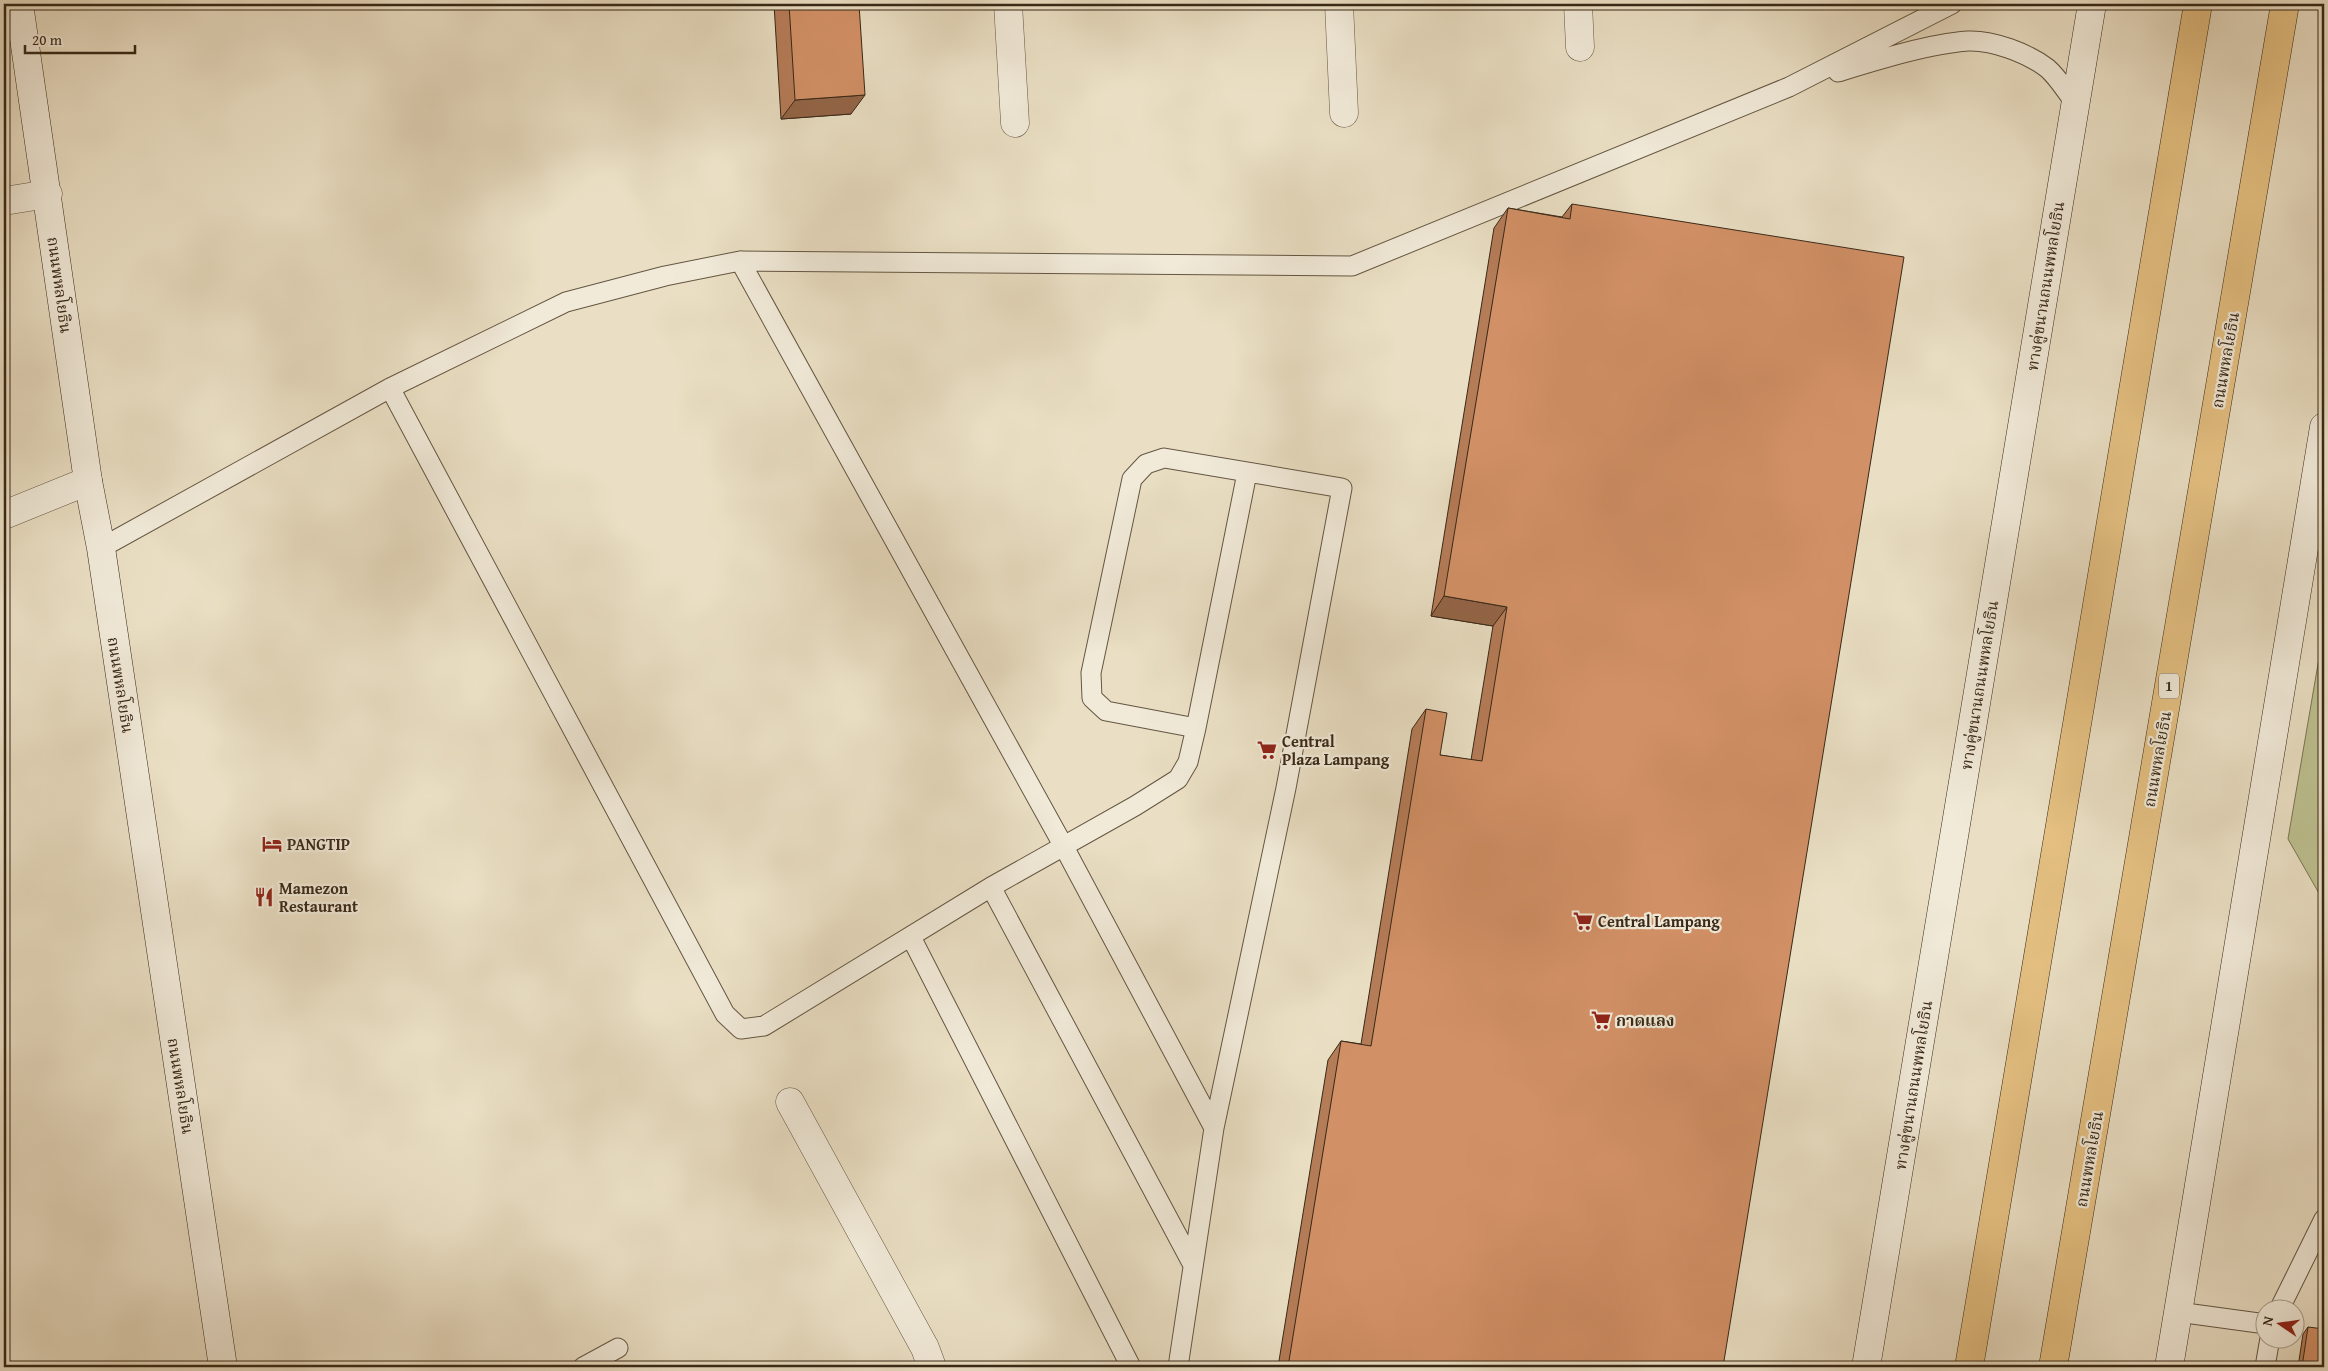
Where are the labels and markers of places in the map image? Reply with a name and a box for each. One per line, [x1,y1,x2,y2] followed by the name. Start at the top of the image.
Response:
[1282,729,1390,771] place label: Central Plaza Lampang
[1256,739,1278,761] supermarket icon: Central Plaza Lampang
[287,832,350,856] place label: PANGTIP
[261,833,283,855] hotel icon: PANGTIP
[279,876,358,918] place label: Mamezon Restaurant
[253,886,275,908] restaurant icon: Mamezon Restaurant
[1598,909,1720,933] place label: Central Lampang
[1572,910,1594,932] supermarket icon: Central Lampang
[1616,1008,1674,1032] place label: กาดแลง
[1590,1009,1612,1031] supermarket icon: กาดแลง

